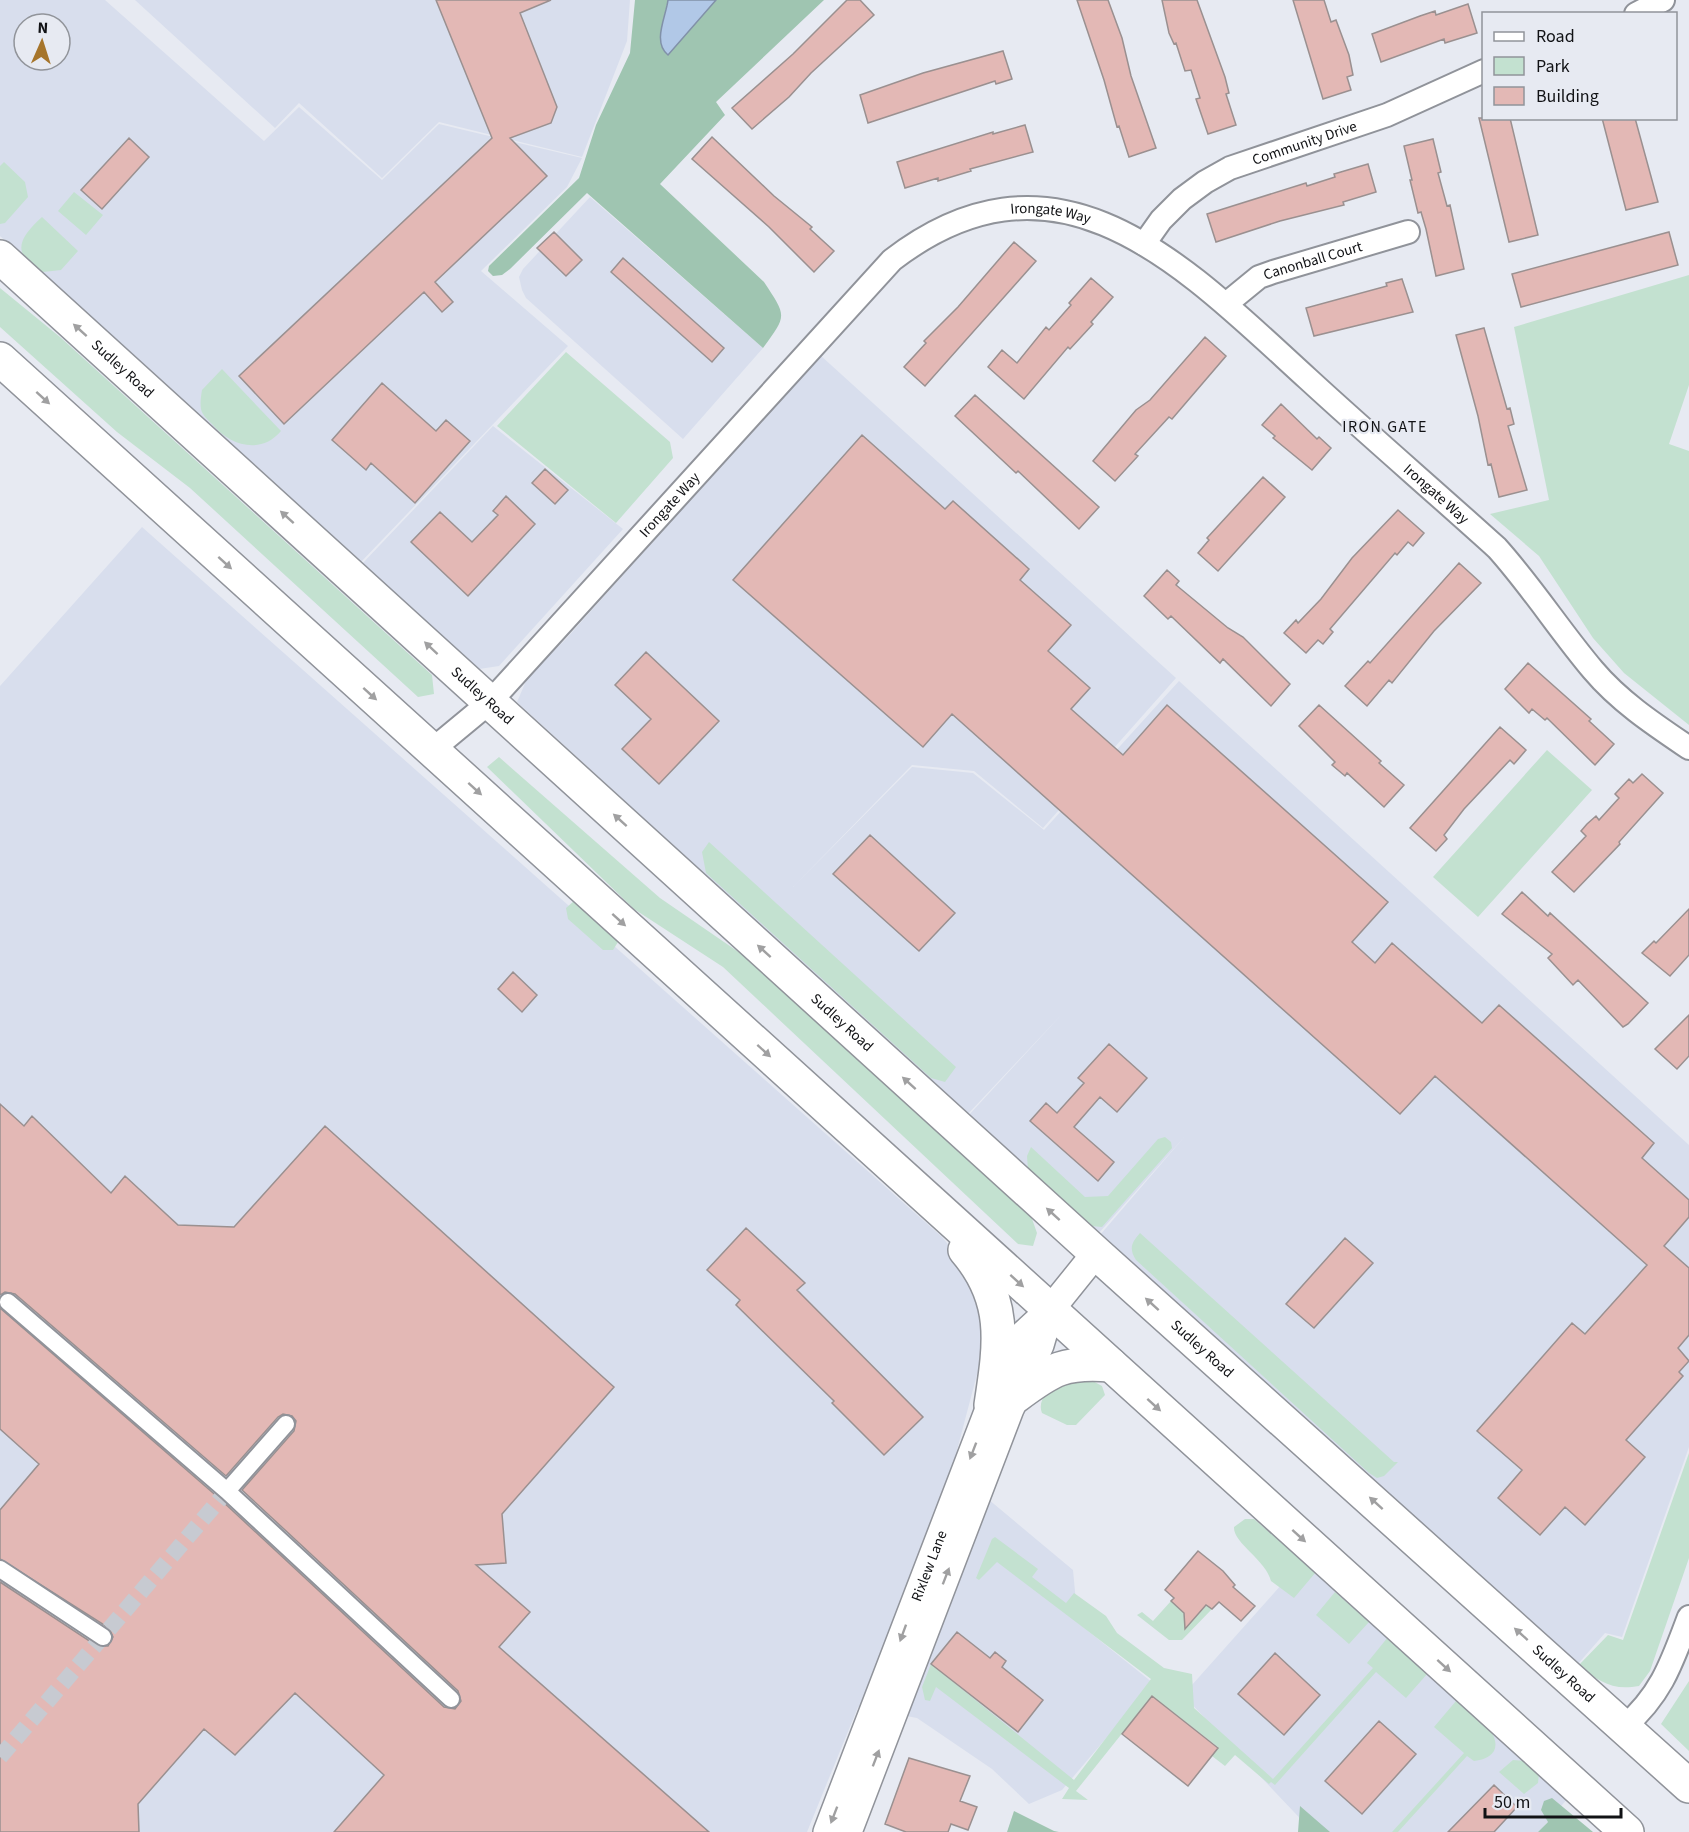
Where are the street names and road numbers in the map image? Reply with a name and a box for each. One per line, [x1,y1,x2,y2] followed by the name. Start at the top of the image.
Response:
[1250,116,1360,171] street label: Community Drive
[1009,198,1094,229] street label: Irongate Way
[1261,236,1365,286] street label: Canonball Court
[87,335,158,403] street label: Sudley Road
[1399,459,1473,529] street label: Irongate Way
[635,468,705,542] street label: Irongate Way
[446,662,518,730] street label: Sudley Road
[806,989,878,1057] street label: Sudley Road
[1166,1315,1238,1383] street label: Sudley Road
[906,1527,953,1605] street label: Rixlew Lane
[1527,1640,1600,1708] street label: Sudley Road

